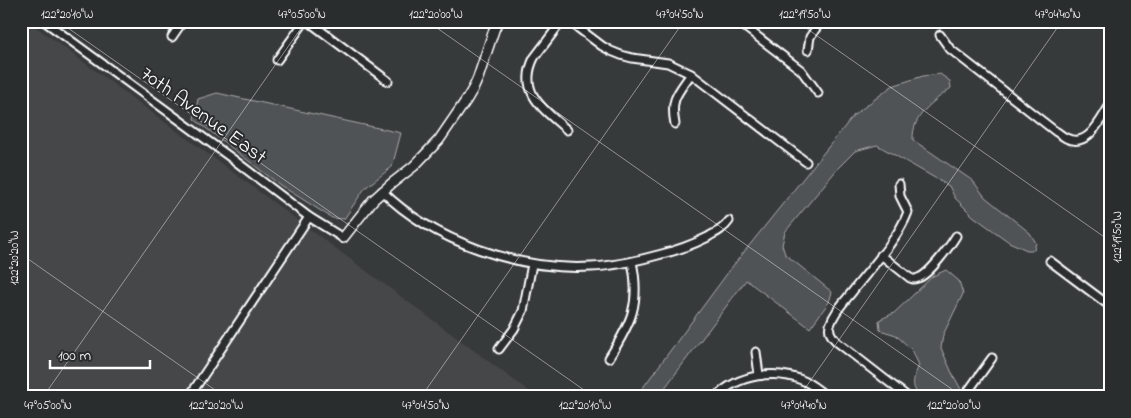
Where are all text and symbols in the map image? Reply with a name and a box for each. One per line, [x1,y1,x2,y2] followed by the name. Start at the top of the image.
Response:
[41,6,93,24] text: 122°20'10"W
[278,6,326,24] text: 47°05'00"N
[409,6,463,24] text: 122°20'00"W
[656,6,704,24] text: 47°04'50"N
[779,6,831,24] text: 122°19'50"W
[1035,6,1081,24] text: 47°04'40"N
[134,60,272,172] street label: 70th Avenue East
[1109,211,1127,263] text: 122°19'50"W
[6,231,24,285] text: 122°20'20"W
[50,338,150,370] scale bar
[58,345,91,367] text: 100 m
[24,397,72,415] text: 47°05'00"N
[189,397,243,415] text: 122°20'20"W
[402,397,450,415] text: 47°04'50"N
[559,397,611,415] text: 122°20'10"W
[781,397,827,415] text: 47°04'40"N
[927,397,981,415] text: 122°20'00"W

